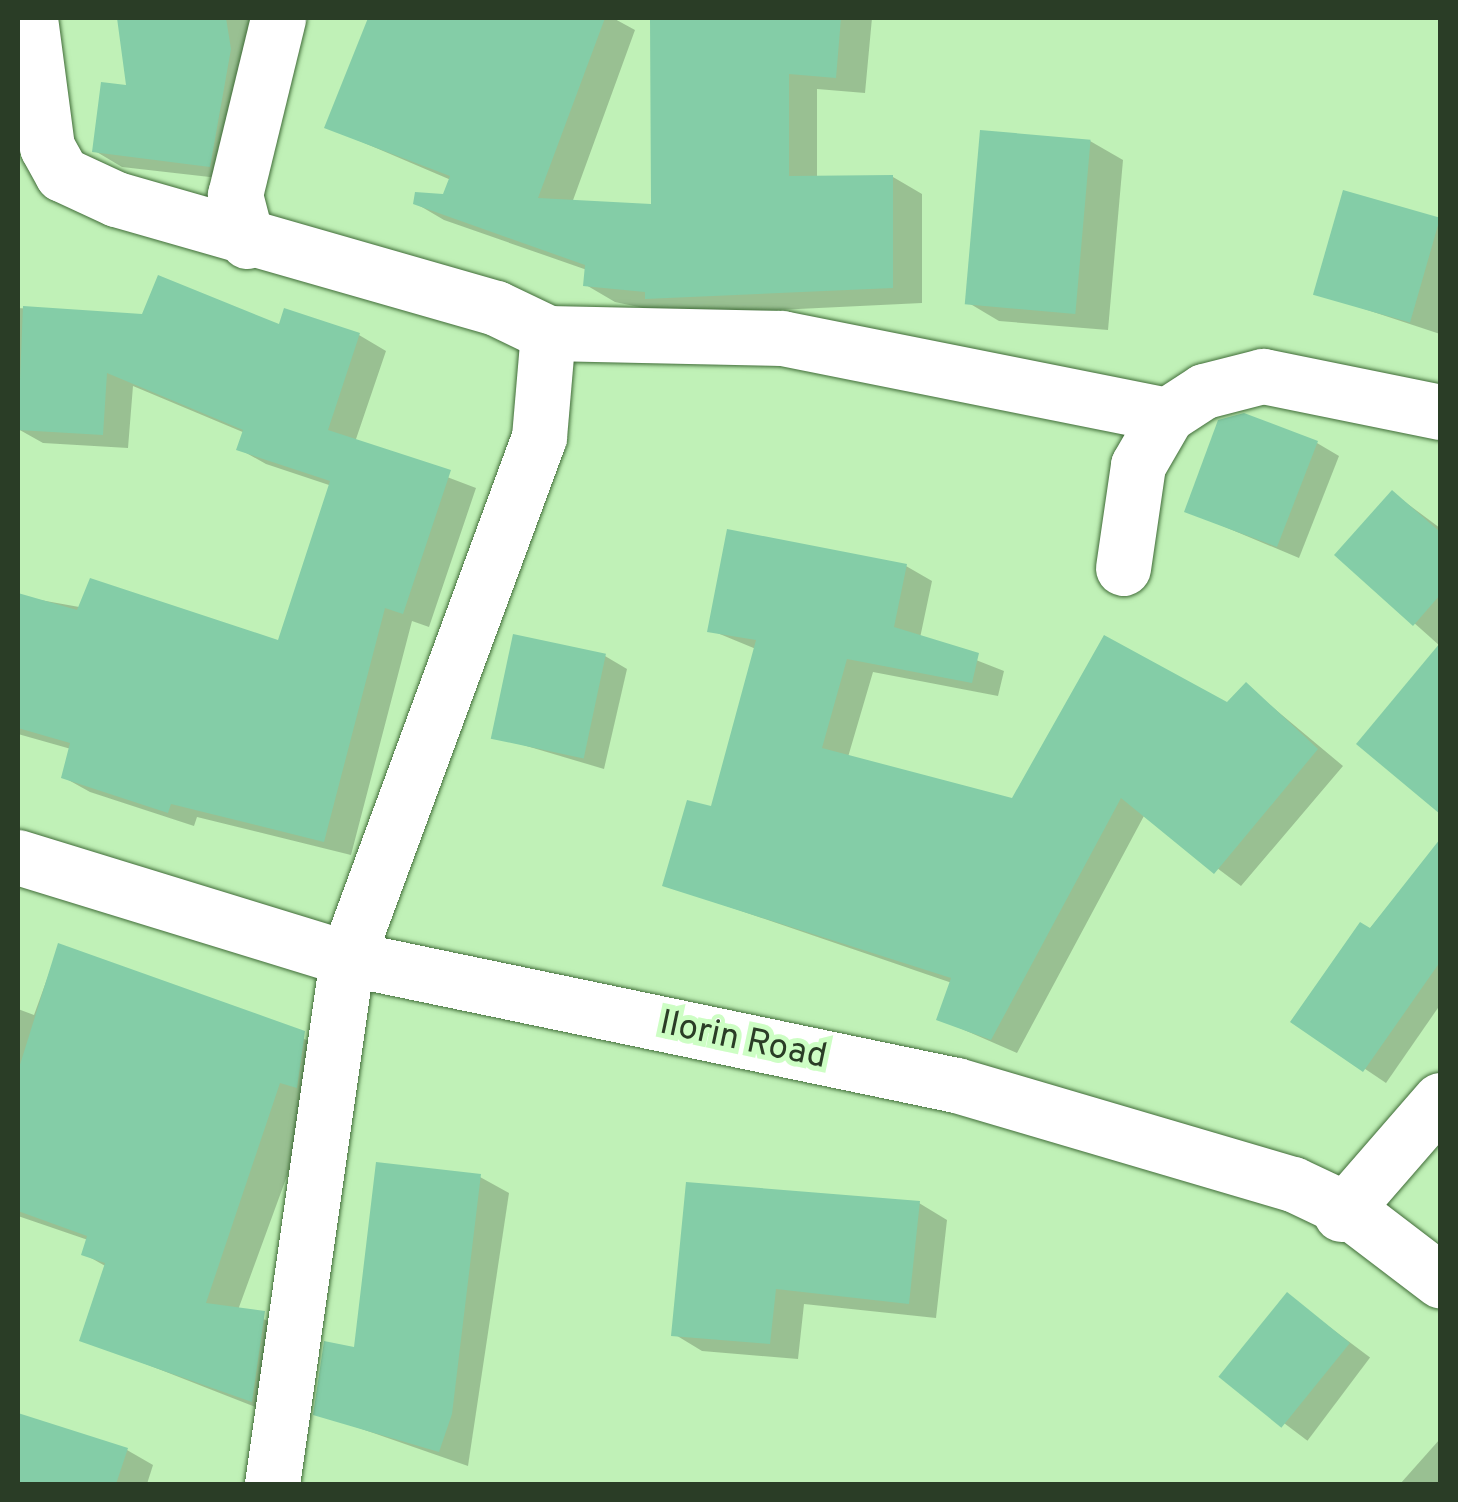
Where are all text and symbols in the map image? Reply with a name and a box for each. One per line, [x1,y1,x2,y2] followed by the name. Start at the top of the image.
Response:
[656,1003,830,1079] street label: Ilorin Road

